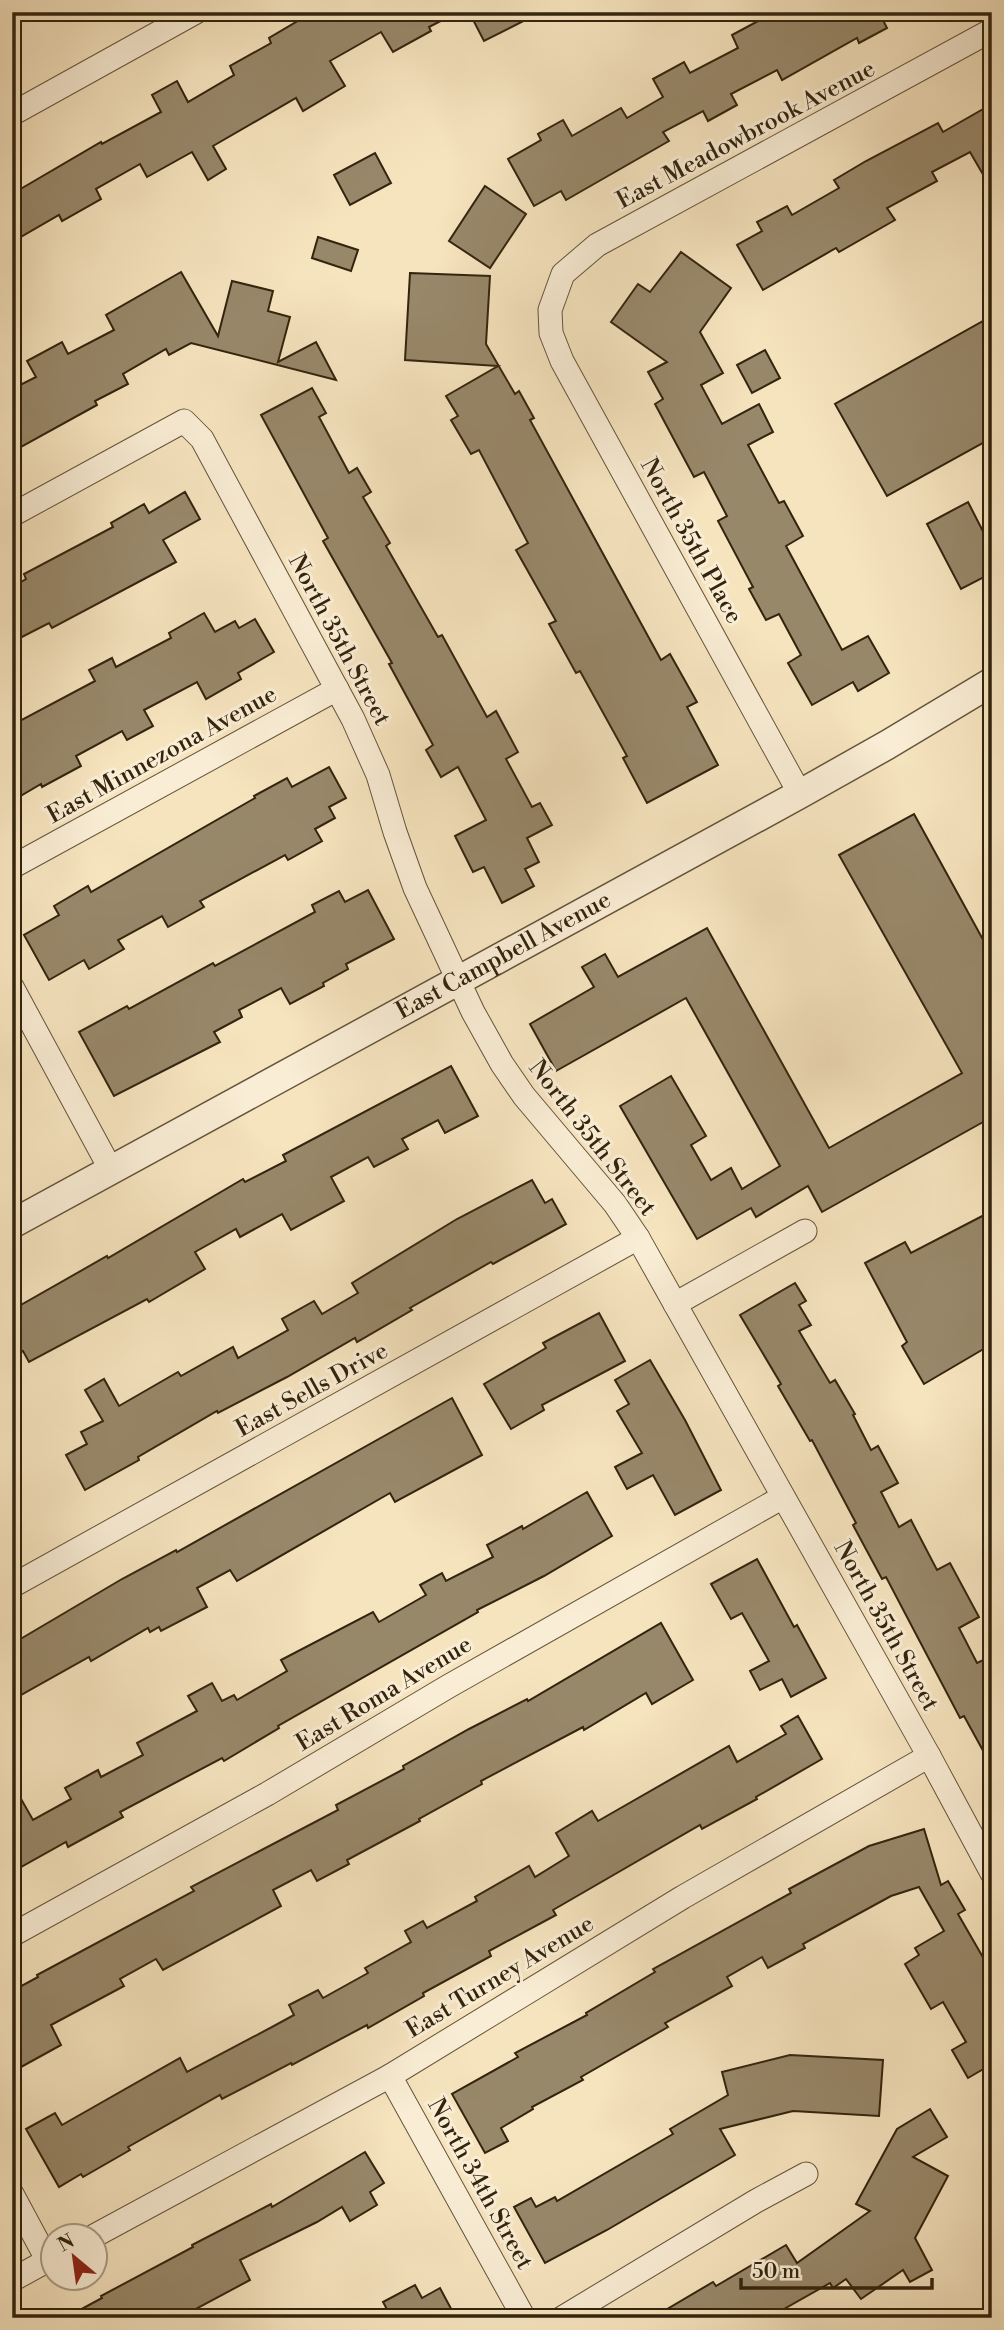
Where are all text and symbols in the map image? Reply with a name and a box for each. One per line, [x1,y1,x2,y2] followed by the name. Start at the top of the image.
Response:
[611,54,881,216] street label: East Meadowbrook Avenue
[633,453,749,629] street label: North 35th Place
[281,549,397,731] street label: North 35th Street
[42,679,282,831] street label: East Minnezona Avenue
[391,885,616,1027] street label: East Campbell Avenue
[522,1054,663,1222] street label: North 35th Street
[231,1336,393,1444] street label: East Sells Drive
[827,1536,945,1717] street label: North 35th Street
[291,1630,477,1758] street label: East Roma Avenue
[400,1909,600,2045] street label: East Turney Avenue
[421,2093,540,2275] street label: North 34th Street
[38,2222,108,2292] north arrow
[54,2229,79,2257] text: N
[741,2246,932,2290] scale bar
[752,2259,800,2285] text: 50 m

